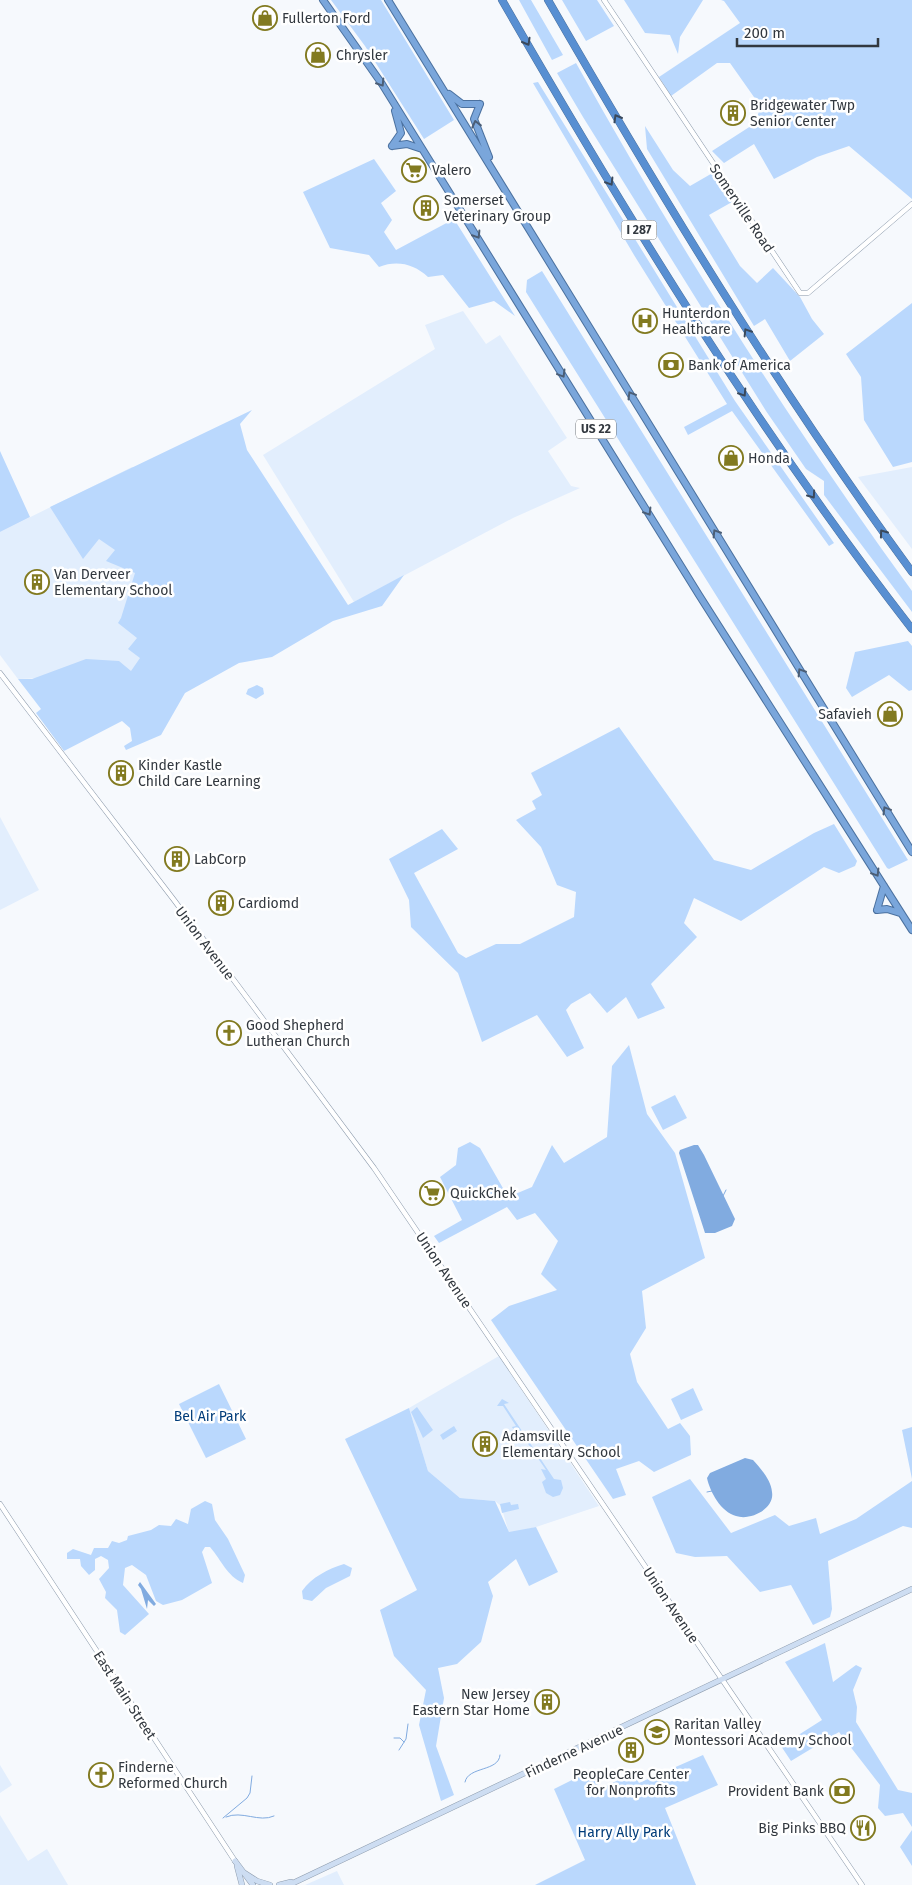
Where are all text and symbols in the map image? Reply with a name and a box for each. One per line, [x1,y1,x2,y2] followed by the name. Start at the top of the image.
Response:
[252,5,278,31] shop icon: Fullerton Ford
[282,10,371,27] place label: Fullerton Ford
[737,15,878,47] scale bar
[744,24,785,42] text: 200 m
[520,37,530,46] one-way arrow
[305,42,331,68] shop icon: Chrysler
[336,47,388,64] place label: Chrysler
[375,78,385,87] one-way arrow
[750,97,855,130] place label: Bridgewater Twp Senior Center
[720,100,746,126] building icon: Bridgewater Twp Senior Center
[613,115,623,124] one-way arrow
[471,119,482,128] one-way arrow
[401,157,427,183] supermarket icon: Valero
[706,161,778,256] street label: Somerville Road
[432,162,472,179] place label: Valero
[603,176,613,185] one-way arrow
[444,192,551,225] place label: Somerset Veterinary Group
[413,195,439,221] building icon: Somerset Veterinary Group
[622,220,656,240] road number: I 287
[471,230,480,239] one-way arrow
[662,305,731,338] place label: Hunterdon Healthcare
[632,308,658,334] hospital icon: Hunterdon Healthcare
[744,328,754,337] one-way arrow
[658,352,684,378] bank icon: Bank of America
[688,357,791,374] place label: Bank of America
[556,368,566,377] one-way arrow
[737,388,746,397] one-way arrow
[628,391,637,400] one-way arrow
[576,419,616,438] road number: US 22
[718,445,744,471] shop icon: Honda
[748,450,790,467] place label: Honda
[806,489,815,499] one-way arrow
[642,506,651,515] one-way arrow
[880,529,889,539] one-way arrow
[713,530,723,539] one-way arrow
[54,566,172,599] place label: Van Derveer Elementary School
[24,569,50,595] building icon: Van Derveer Elementary School
[798,668,808,677] one-way arrow
[877,701,903,727] shop icon: Safavieh
[818,706,872,723] place label: Safavieh
[138,757,261,790] place label: Kinder Kastle Child Care Learning
[108,760,134,786] building icon: Kinder Kastle Child Care Learning
[883,807,893,816] one-way arrow
[164,846,190,872] building icon: LabCorp
[194,851,246,868] place label: LabCorp
[870,867,879,877] one-way arrow
[208,890,234,916] building icon: Cardiomd
[238,895,299,912] place label: Cardiomd
[171,903,238,984] street label: Union Avenue
[246,1017,350,1050] place label: Good Shepherd Lutheran Church
[216,1020,242,1046] church icon: Good Shepherd Lutheran Church
[419,1180,445,1206] supermarket icon: QuickChek
[450,1185,517,1202] place label: QuickChek
[412,1229,475,1312] street label: Union Avenue
[174,1408,247,1425] park label: Bel Air Park
[502,1428,620,1461] place label: Adamsville Elementary School
[472,1431,498,1457] building icon: Adamsville Elementary School
[639,1564,702,1647] street label: Union Avenue
[90,1648,160,1744] street label: East Main Street
[412,1686,530,1719] place label: New Jersey Eastern Star Home
[534,1689,560,1715] building icon: New Jersey Eastern Star Home
[674,1716,852,1749] place label: Raritan Valley Montessori Academy School
[644,1719,670,1745] school or university icon: Raritan Valley Montessori Academy School
[523,1721,626,1782] street label: Finderne Avenue
[618,1737,644,1763] building icon: PeopleCare Center for Nonprofits
[118,1759,228,1792] place label: Finderne Reformed Church
[88,1762,114,1788] church icon: Finderne Reformed Church
[573,1766,690,1799] place label: PeopleCare Center for Nonprofits
[829,1778,855,1804] bank icon: Provident Bank
[728,1783,825,1800] place label: Provident Bank
[850,1815,876,1841] restaurant icon: Big Pinks BBQ
[758,1820,846,1837] place label: Big Pinks BBQ
[578,1824,671,1841] park label: Harry Ally Park

